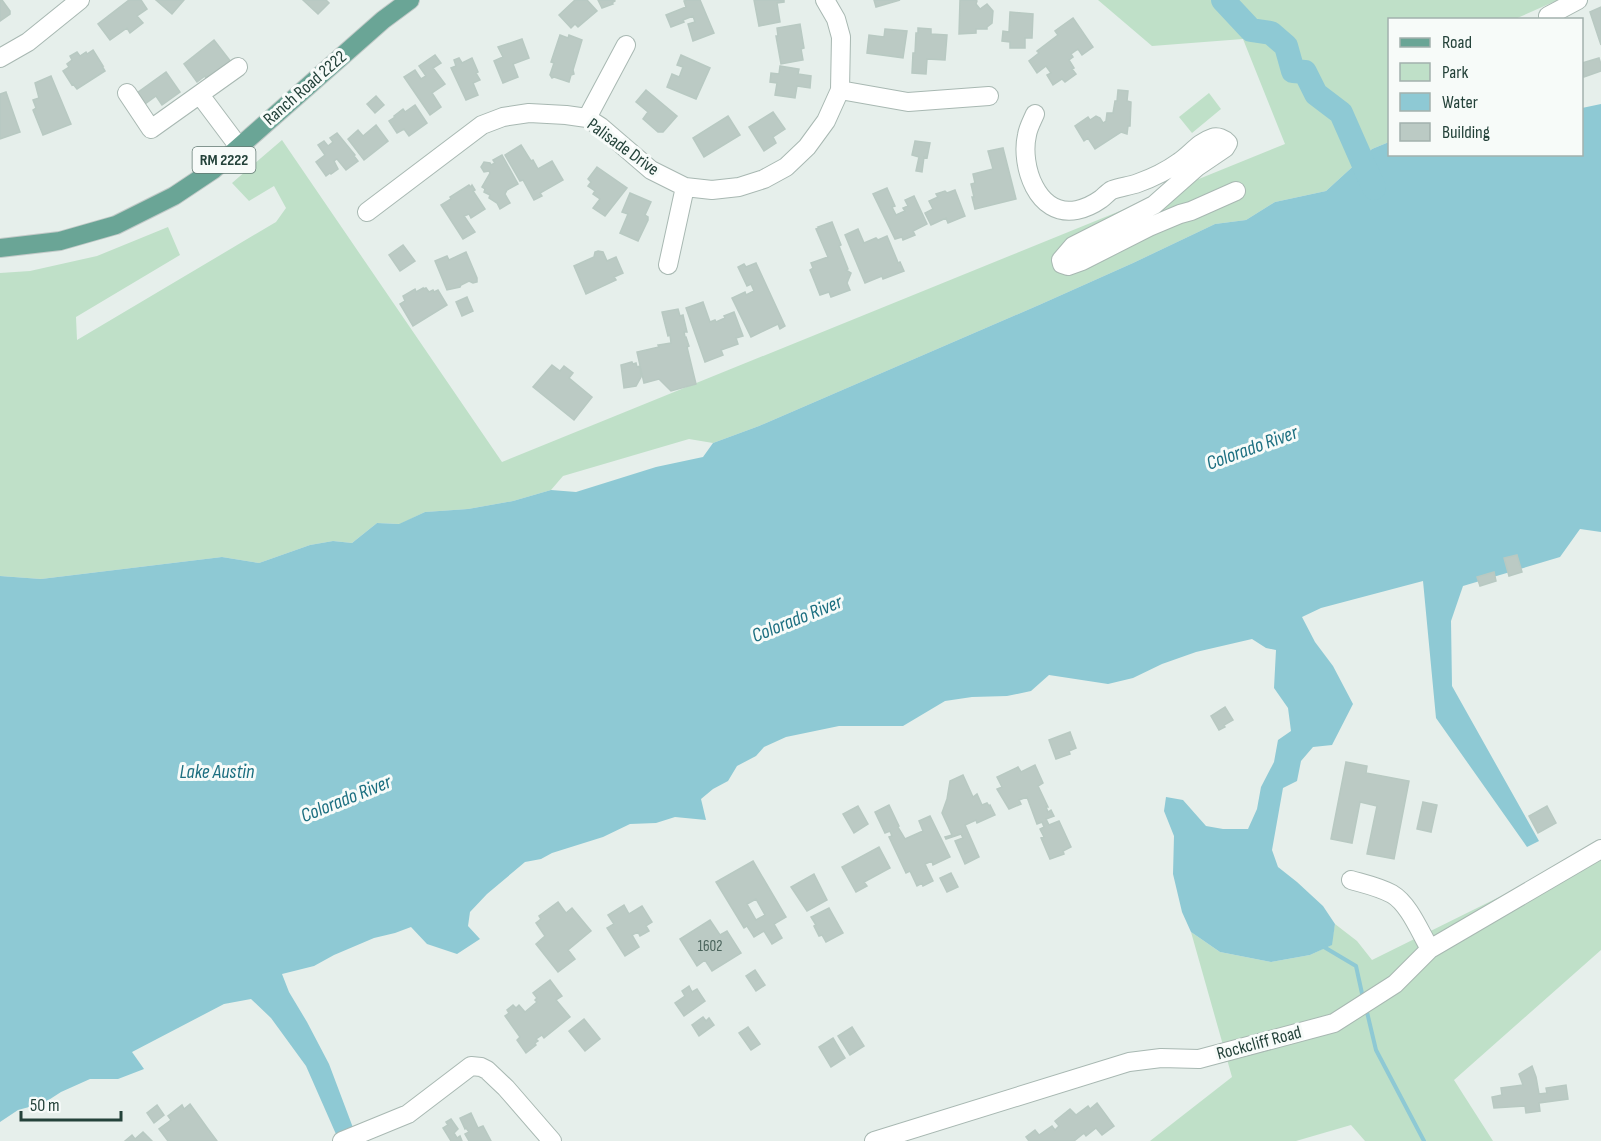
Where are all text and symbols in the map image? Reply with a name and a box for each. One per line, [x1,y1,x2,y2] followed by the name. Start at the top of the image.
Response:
[1388,18,1583,156] legend
[1442,32,1472,53] text: Road
[259,46,351,130] street label: Ranch Road 2222
[1442,62,1468,83] text: Park
[1442,92,1478,113] text: Water
[583,114,663,180] street label: Palisade Drive
[1442,122,1490,143] text: Building
[192,147,256,173] road number: RM 2222
[1203,420,1302,476] water label: Colorado River
[748,589,847,648] water label: Colorado River
[180,760,254,784] water label: Lake Austin
[297,769,396,828] water label: Colorado River
[698,937,722,956] house number: 1602
[1214,1022,1304,1064] street label: Rockcliff Road
[21,1084,122,1122] scale bar
[30,1095,60,1116] text: 50 m

